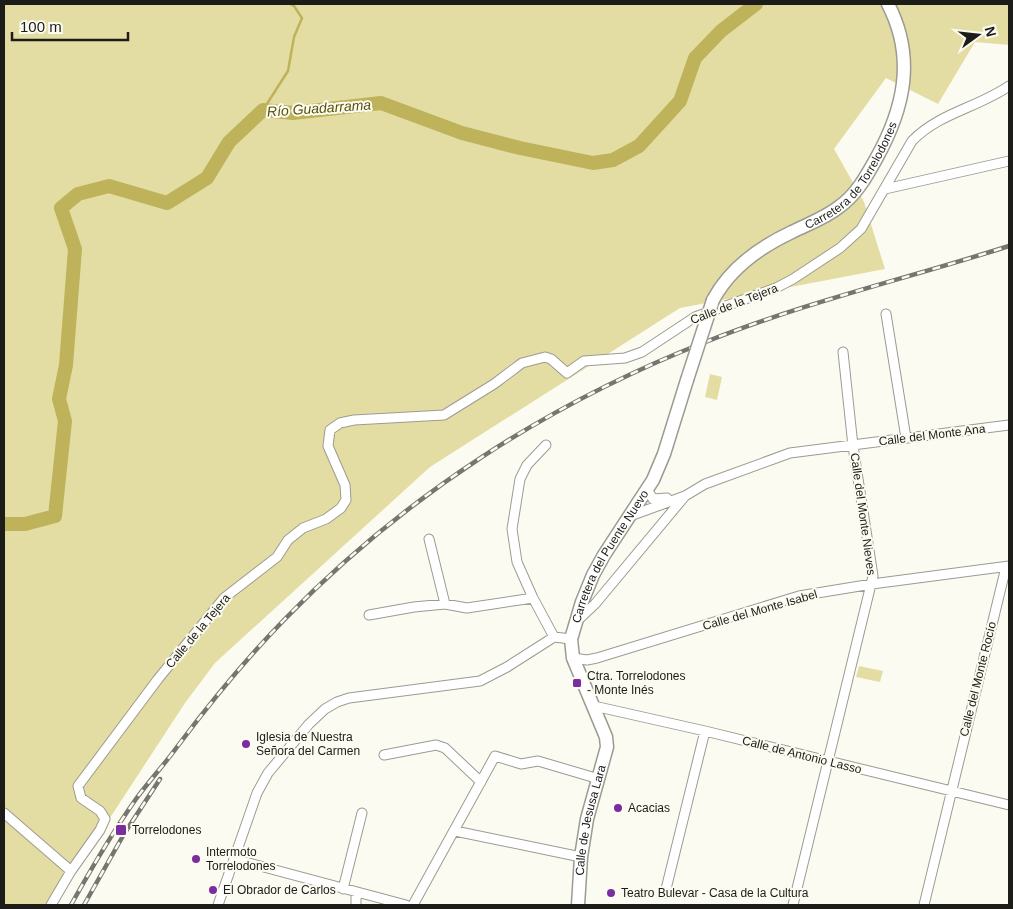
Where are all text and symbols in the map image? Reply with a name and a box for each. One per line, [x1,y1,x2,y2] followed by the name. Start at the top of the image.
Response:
[12,10,129,42] scale bar
[953,10,1003,60] north arrow
[20,18,62,35] text: 100 m
[982,25,1000,39] text: N
[266,96,372,120] water label: Río Guadarrama
[803,120,900,232] street label: Carretera de Torrelodones
[688,281,780,327] street label: Calle de la Tejera
[878,421,986,448] street label: Calle del Monte Ana
[847,452,879,576] street label: Calle del Monte Nieves
[569,487,652,625] street label: Carretera del Puente Nuevo
[701,587,819,633] street label: Calle del Monte Isabel
[163,591,233,671] street label: Calle de la Tejera
[957,620,999,738] street label: Calle del Monte Rocío
[587,669,686,697] place label: Ctra. Torrelodones - Monte Inés
[571,677,583,689] marker: Ctra. Torrelodones - Monte Inés
[256,730,360,758] place label: Iglesia de Nuestra Señora del Carmen
[741,733,864,777] street label: Calle de Antonio Lasso
[240,738,252,750] marker: Iglesia de Nuestra Señora del Carmen
[573,763,609,876] street label: Calle de Jesusa Lara
[628,801,670,815] place label: Acacias
[612,802,624,814] marker: Acacias
[114,823,128,837] marker: Torrelodones
[132,823,201,837] place label: Torrelodones
[206,845,275,873] place label: Intermoto Torrelodones
[190,853,202,865] marker: Intermoto Torrelodones
[223,883,336,897] place label: El Obrador de Carlos
[207,884,219,896] marker: El Obrador de Carlos
[621,886,809,900] place label: Teatro Bulevar - Casa de la Cultura
[605,887,617,899] marker: Teatro Bulevar - Casa de la Cultura

